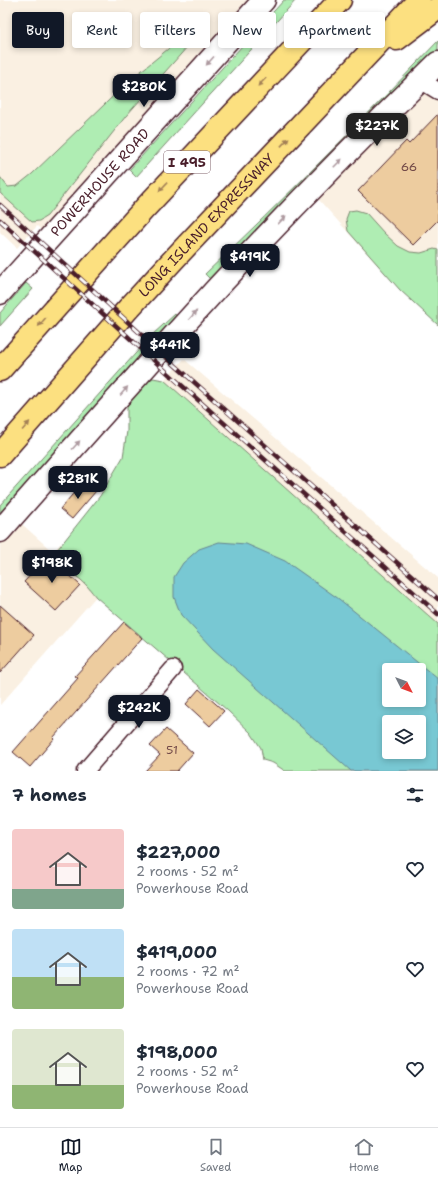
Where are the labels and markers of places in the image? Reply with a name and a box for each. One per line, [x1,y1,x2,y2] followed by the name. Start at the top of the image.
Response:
[116,74,172,108] pin: $280K
[349,113,405,147] pin: $227K
[222,244,278,278] pin: $419K
[142,332,198,366] pin: $441K
[50,466,106,500] pin: $281K
[24,550,80,584] pin: $198K
[111,695,167,729] pin: $242K

